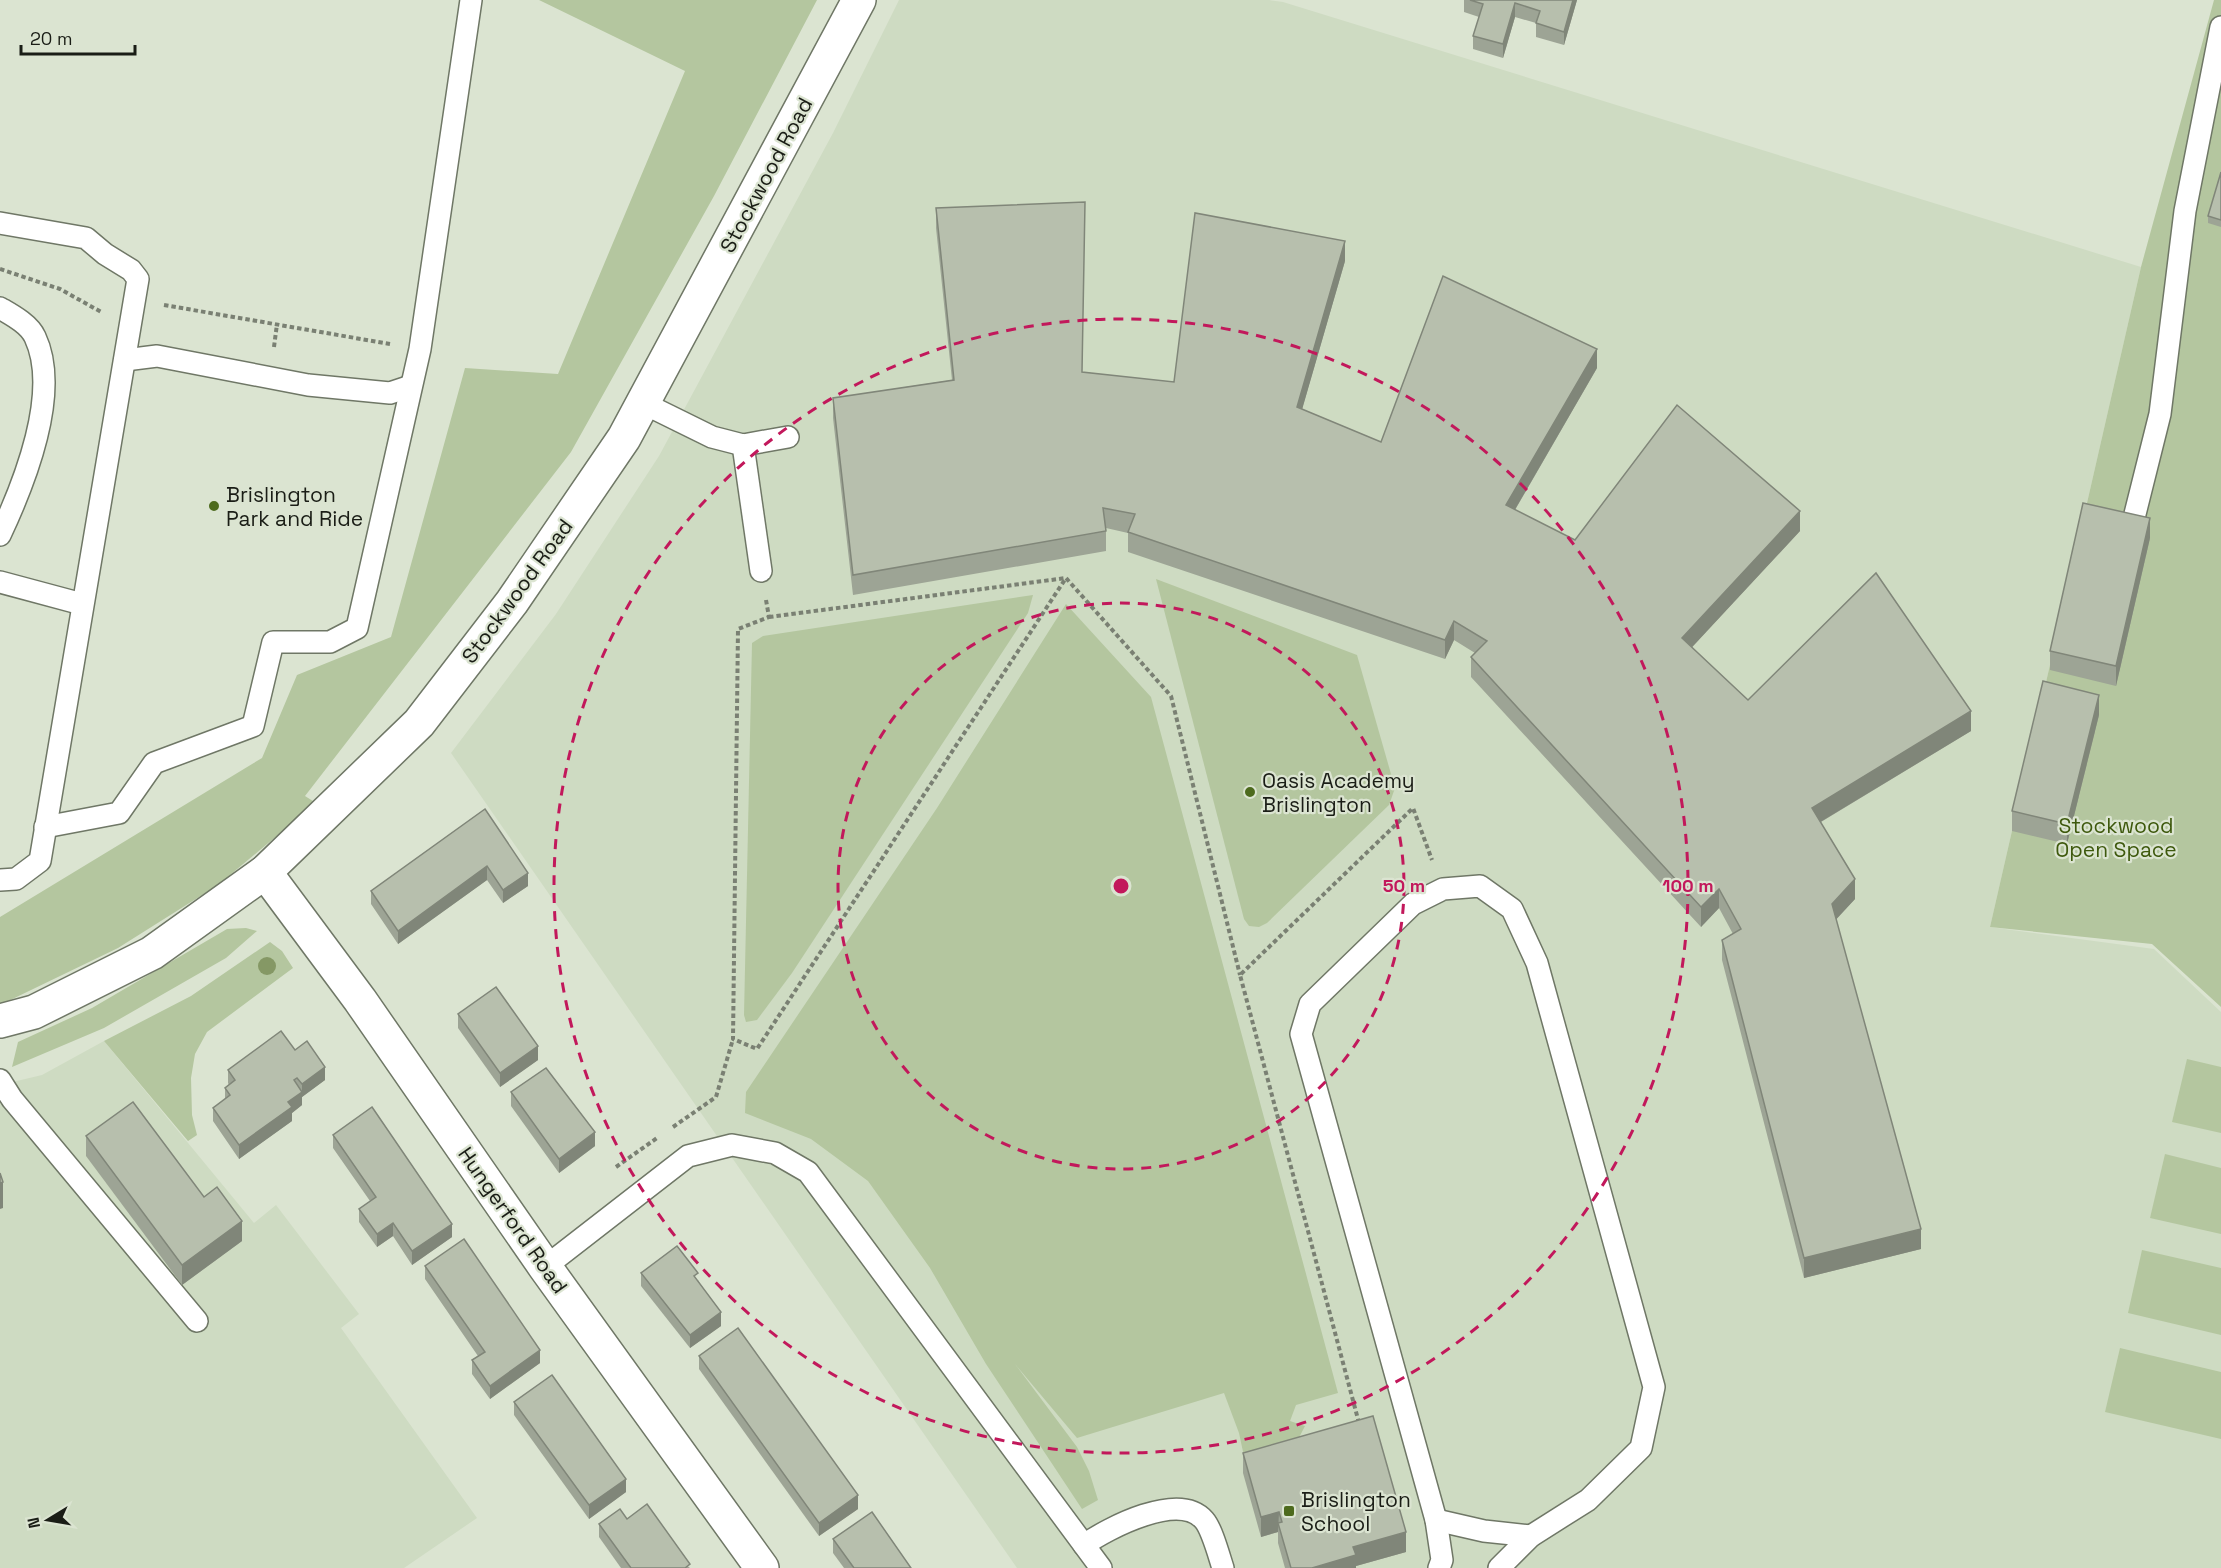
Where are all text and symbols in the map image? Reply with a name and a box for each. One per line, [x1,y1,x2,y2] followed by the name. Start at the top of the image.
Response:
[21,18,135,56] scale bar
[30,27,73,50] text: 20 m
[714,93,818,257] street label: Stockwood Road
[226,481,363,532] place label: Brislington Park and Ride
[207,499,221,513] marker: Brislington Park and Ride
[456,513,578,669] street label: Stockwood Road
[1262,767,1415,818] place label: Oasis Academy Brislington
[1243,785,1257,799] marker: Oasis Academy Brislington
[2055,812,2177,863] park label: Stockwood Open Space
[1383,874,1425,897] text: 50 m
[1662,874,1714,897] text: 100 m
[1111,876,1131,896] centre of rings
[452,1141,574,1299] street label: Hungerford Road
[1301,1486,1411,1537] place label: Brislington School
[18,1490,78,1550] north arrow
[1282,1504,1296,1518] marker: Brislington School
[22,1515,45,1530] text: N

